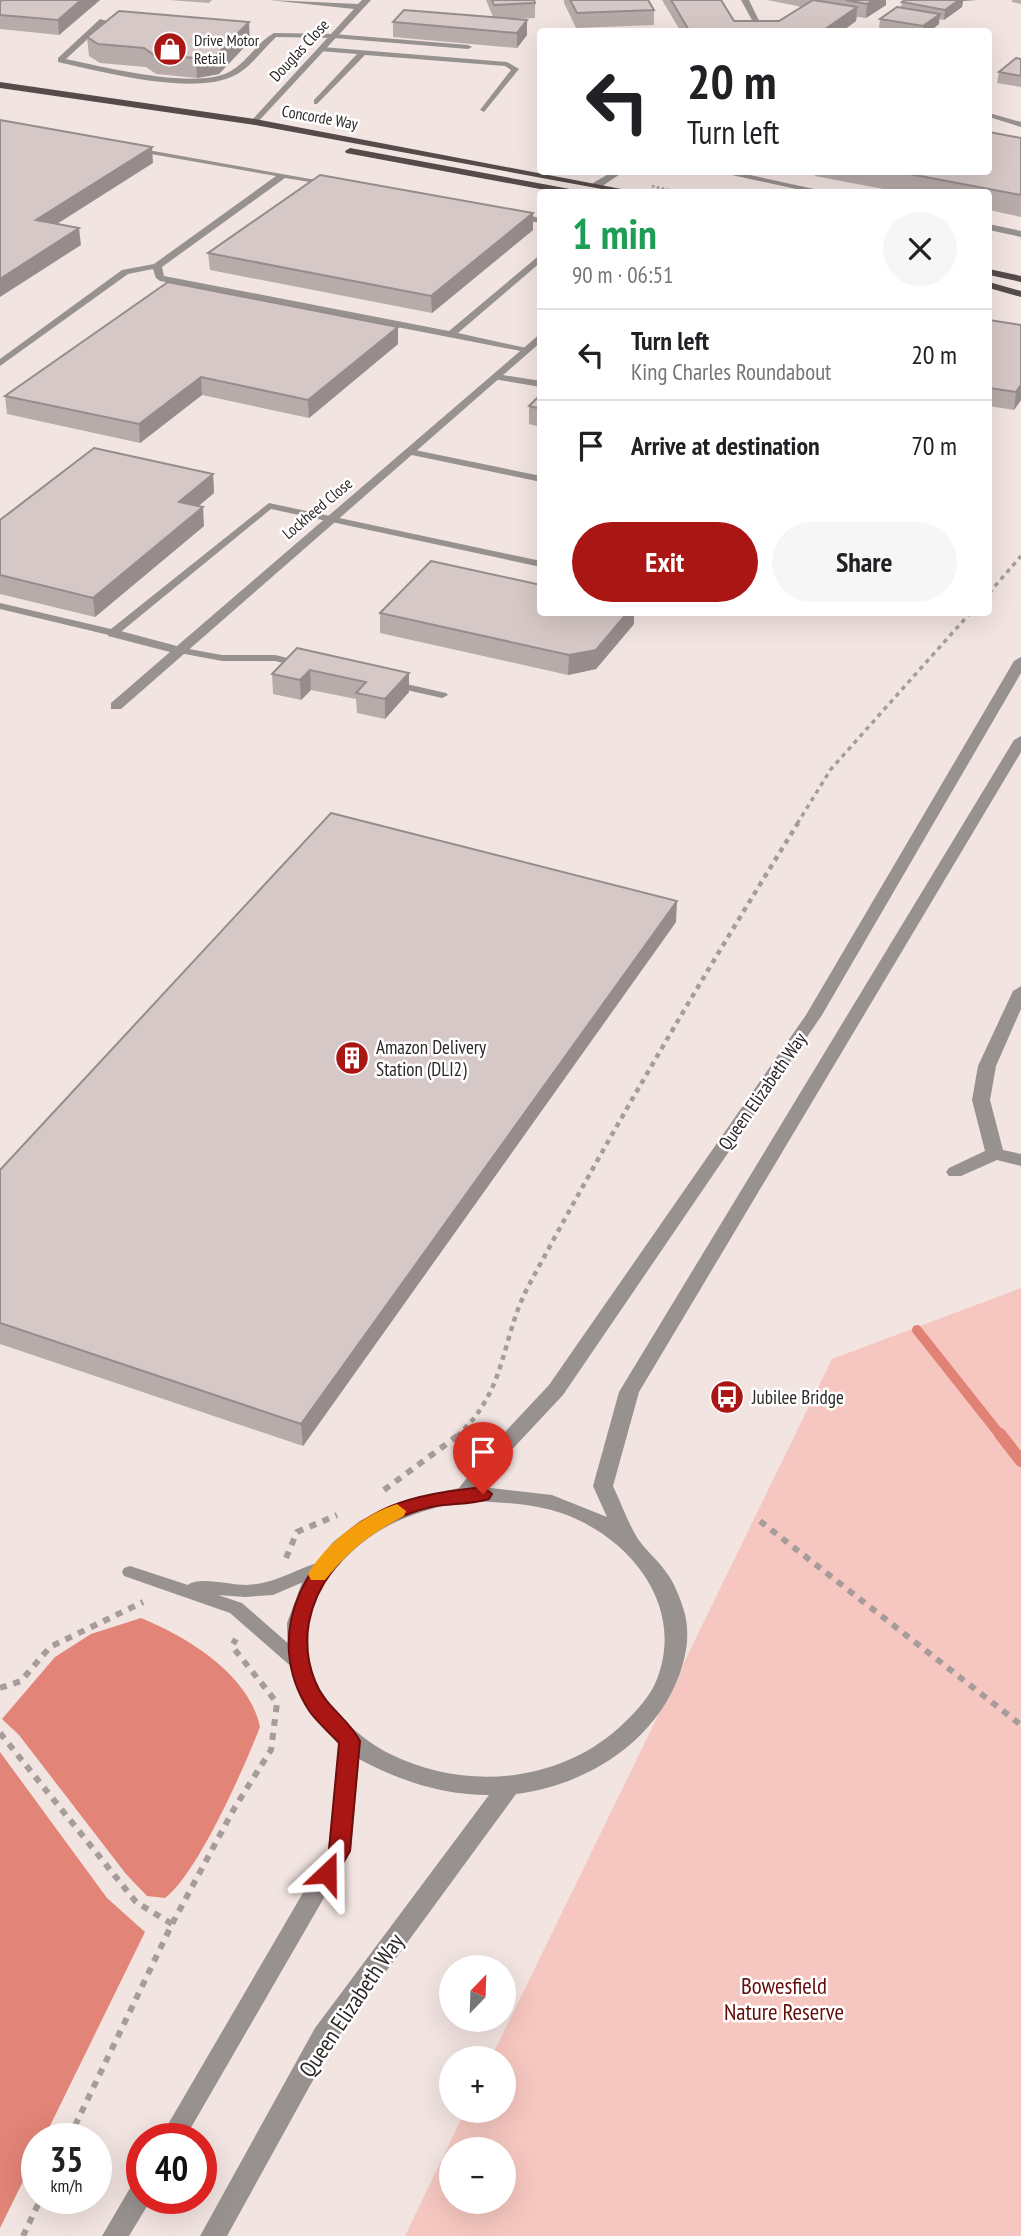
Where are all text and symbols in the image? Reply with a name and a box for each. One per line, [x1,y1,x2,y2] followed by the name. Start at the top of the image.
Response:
[265,15,333,85] street label: Douglas Close
[151,30,189,68] shop icon: Drive Motor Retail
[194,30,260,68] place label: Drive Motor Retail
[687,49,776,113] text: 20 m
[572,56,663,147] icon: left
[280,100,360,134] street label: Concorde Way
[687,111,779,153] text: Turn left
[572,206,657,261] text: 1 min
[883,212,957,286] button: close
[572,260,673,289] text: 90 m · 06:51
[631,324,709,357] text: Turn left
[572,336,610,374] icon: left
[911,338,957,371] text: 20 m
[631,357,831,386] text: King Charles Roundabout
[572,427,610,465] icon: arrive
[631,429,820,462] text: Arrive at destination
[911,429,957,462] text: 70 m
[278,473,356,543] street label: Lockheed Close
[572,522,758,602] button: Exit
[772,522,957,602] button: Share
[713,1027,812,1154] street label: Queen Elizabeth Way
[376,1035,487,1081] place label: Amazon Delivery Station (DLI2)
[333,1039,371,1077] building icon: Amazon Delivery Station (DLI2)
[708,1378,746,1416] bus stop icon: Jubilee Bridge
[751,1385,844,1409] place label: Jubilee Bridge
[453,1422,513,1494] pin
[464,1433,502,1471] icon: arrive
[290,1836,364,1910] position arrow
[292,1927,410,2082] street label: Queen Elizabeth Way
[439,1955,516,2032] north arrow
[439,1955,516,2214] map controls
[724,1971,844,2026] park label: Bowesfield Nature Reserve
[439,2046,516,2123] button: +
[126,2123,217,2214] speed limit sign: 40
[50,2136,83,2182] text: 35
[439,2137,516,2214] button: −
[51,2174,82,2197] text: km/h

